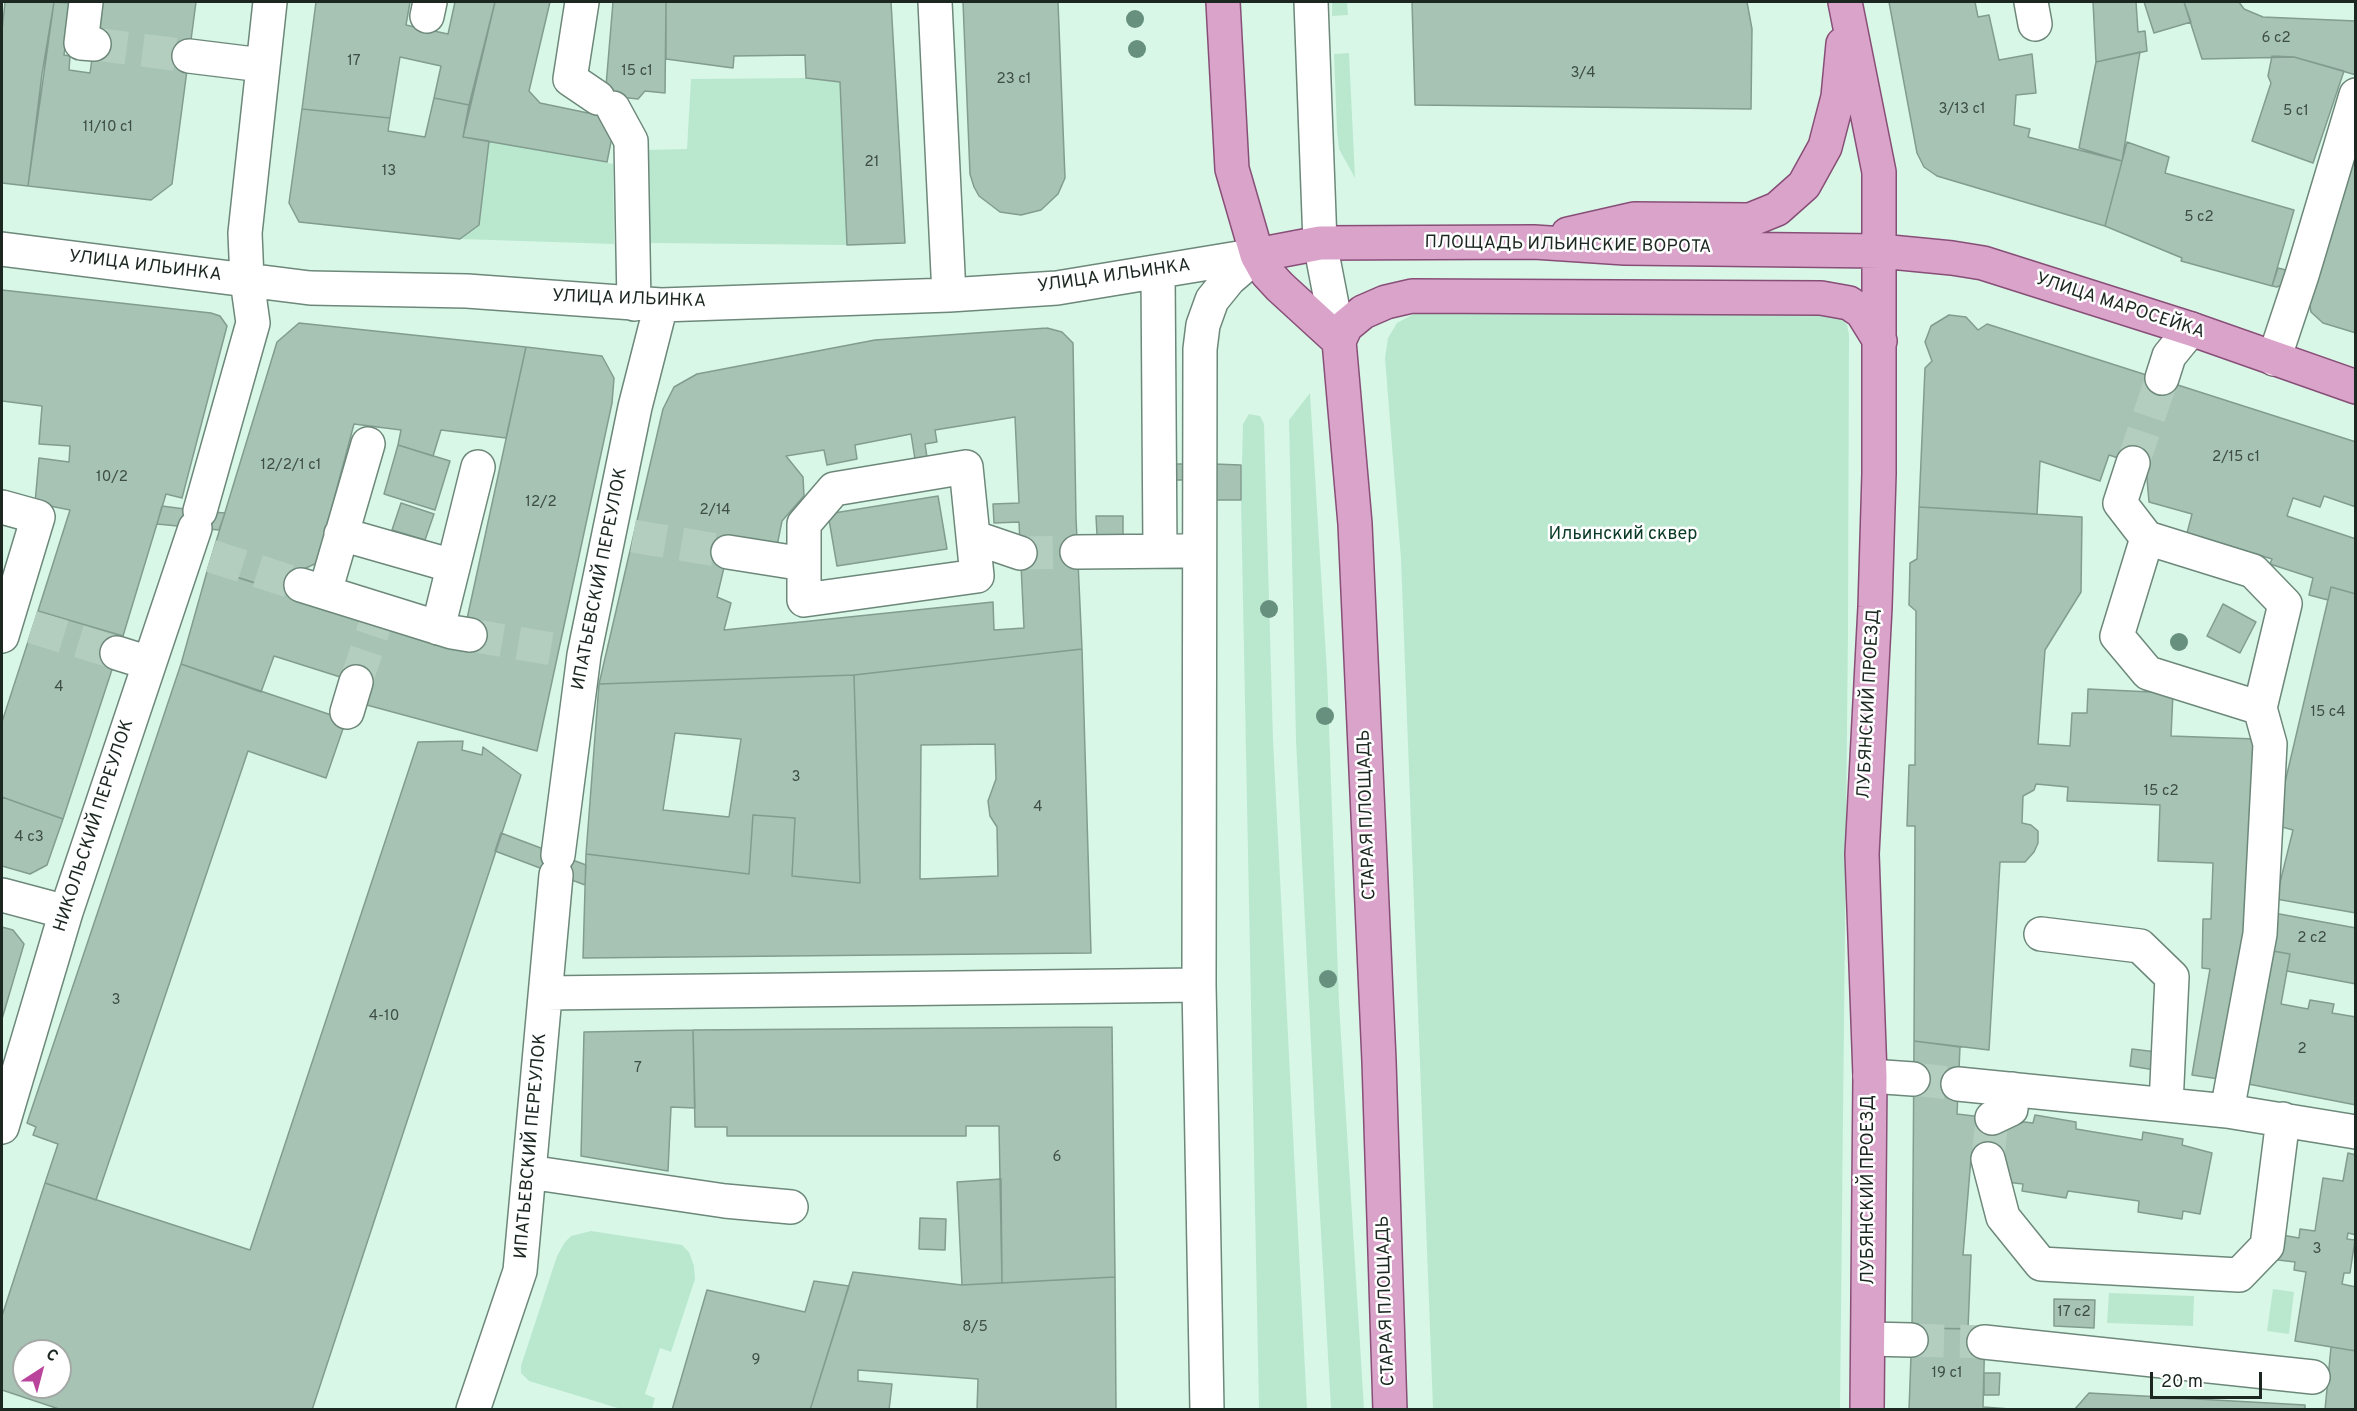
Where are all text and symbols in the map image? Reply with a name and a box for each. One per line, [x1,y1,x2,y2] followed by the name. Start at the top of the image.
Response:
[2261,30,2291,48] house number: 6 с2
[347,53,361,71] house number: 17
[621,63,653,81] house number: 15 с1
[1570,65,1596,83] house number: 3/4
[997,71,1031,89] house number: 23 с1
[1938,101,1986,119] house number: 3/13 с1
[2283,103,2309,121] house number: 5 c1
[83,119,133,137] house number: 11/10 с1
[865,154,879,172] house number: 21
[382,163,396,181] house number: 13
[2184,209,2214,227] house number: 5 с2
[1424,233,1712,259] street label: ПЛОЩАДЬ ИЛЬИНСКИЕ ВОРОТА
[67,247,223,287] street label: УЛИЦА ИЛЬИНКА
[1036,256,1192,298] street label: УЛИЦА ИЛЬИНКА
[2033,269,2207,345] street label: УЛИЦА МАРОСЕЙКА
[552,287,706,313] street label: УЛИЦА ИЛЬИНКА
[2212,449,2260,467] house number: 2/15 с1
[261,457,321,475] house number: 12/2/1 с1
[569,466,633,692] street label: ИПАТЬЕВСКИЙ ПЕРЕУЛОК
[96,469,128,487] house number: 10/2
[525,494,557,512] house number: 12/2
[699,502,731,520] house number: 2/14
[1549,524,1697,546] park label: Ильинский сквер
[1854,608,1886,800] street label: ЛУБЯНСКИЙ ПРОЕЗД
[54,679,64,697] house number: 4
[2310,704,2346,722] house number: 15 с4
[50,717,140,935] street label: НИКОЛЬСКИЙ ПЕРЕУЛОК
[1354,729,1382,901] street label: СТАРАЯ ПЛОЩАДЬ
[791,769,801,787] house number: 3
[2143,783,2179,801] house number: 15 с2
[1033,799,1043,817] house number: 4
[14,829,44,847] house number: 4 с3
[2297,930,2327,948] house number: 2 с2
[111,992,121,1010] house number: 3
[369,1008,399,1026] house number: 4-10
[511,1032,553,1260] street label: ИПАТЬЕВСКИЙ ПЕРЕУЛОК
[2297,1041,2307,1059] house number: 2
[634,1060,642,1078] house number: 7
[1858,1095,1880,1285] street label: ЛУБЯНСКИЙ ПРОЕЗД
[1053,1149,1061,1167] house number: 6
[1373,1215,1401,1387] street label: СТАРАЯ ПЛОЩАДЬ
[2312,1241,2322,1259] house number: 3
[2057,1304,2091,1322] house number: 17 с2
[962,1319,988,1337] house number: 8/5
[12,1339,72,1399] north arrow
[41,1345,61,1367] text: С
[752,1352,760,1370] house number: 9
[2153,1360,2266,1398] scale bar
[1931,1365,1963,1383] house number: 19 с1
[2161,1371,2203,1394] text: 20 m

